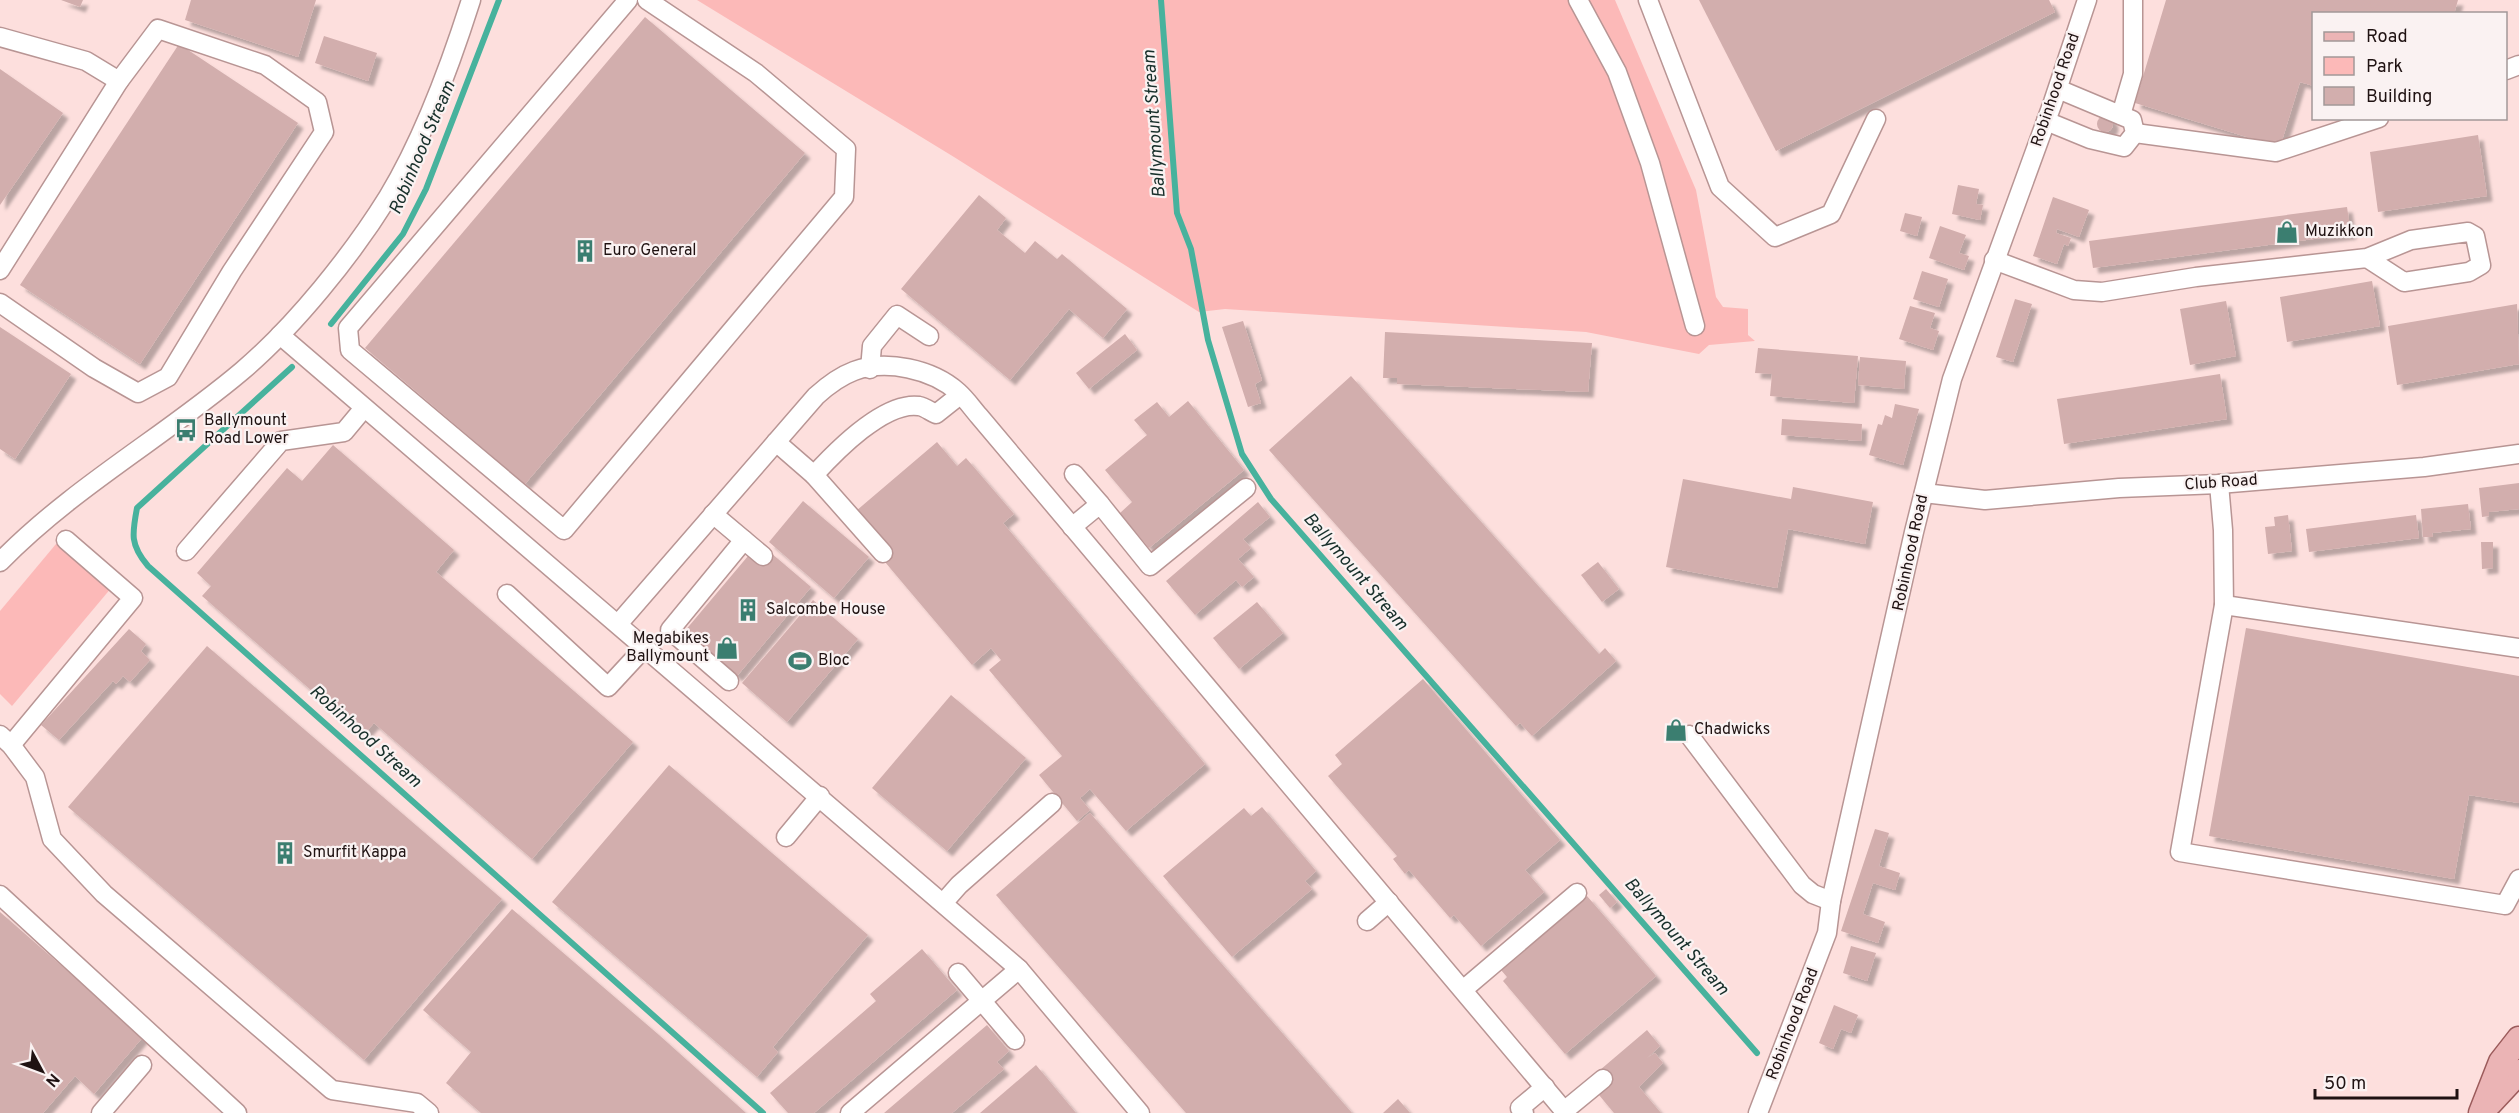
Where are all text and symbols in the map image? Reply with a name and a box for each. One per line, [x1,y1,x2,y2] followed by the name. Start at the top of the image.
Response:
[2312,12,2507,120] legend
[2366,26,2408,49] text: Road
[2027,31,2085,149] street label: Robinhood Road
[1138,49,1172,199] water label: Ballymount Stream
[2366,56,2403,79] text: Park
[384,77,462,218] water label: Robinhood Stream
[2366,86,2432,109] text: Building
[2274,219,2300,245] shop icon: Muzikkon
[2305,222,2373,242] place label: Muzikkon
[572,238,598,264] building icon: Euro General
[603,241,697,261] place label: Euro General
[204,411,289,449] place label: Ballymount Road Lower
[173,417,199,443] bus stop icon: Ballymount Road Lower
[2184,470,2258,496] street label: Club Road
[1889,493,1933,613] street label: Robinhood Road
[1298,508,1413,636] water label: Ballymount Stream
[735,597,761,623] building icon: Salcombe House
[766,600,885,620] place label: Salcombe House
[626,629,709,667] place label: Megabikes Ballymount
[714,635,740,661] shop icon: Megabikes Ballymount
[787,648,813,674] sports icon: Bloc
[818,651,850,671] place label: Bloc
[304,681,426,794] water label: Robinhood Stream
[1663,717,1689,743] shop icon: Chadwicks
[1694,720,1770,740] place label: Chadwicks
[272,840,298,866] building icon: Smurfit Kappa
[303,843,406,863] place label: Smurfit Kappa
[1619,873,1734,1001] water label: Ballymount Stream
[1762,965,1824,1083] street label: Robinhood Road
[12,1041,72,1101] north arrow
[2315,1062,2458,1100] scale bar
[40,1069,63,1090] text: N
[2324,1073,2366,1096] text: 50 m

